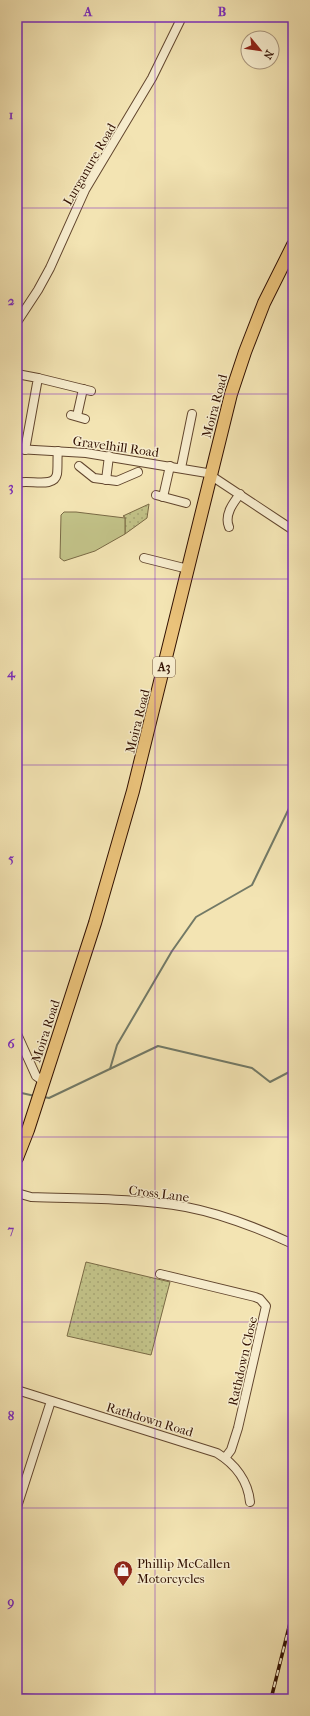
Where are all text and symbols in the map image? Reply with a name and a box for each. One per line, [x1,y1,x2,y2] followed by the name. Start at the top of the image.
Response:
[83,4,93,19] text: A
[218,4,227,19] text: B
[240,30,280,70] north arrow
[260,48,276,62] text: N
[9,107,14,122] text: 1
[60,120,119,208] street label: Lurganure Road
[8,293,15,308] text: 2
[199,372,230,440] street label: Moira Road
[72,433,161,460] street label: Gravelhill Road
[8,479,14,495] text: 3
[153,657,175,677] road number: A3
[6,665,16,681] text: 4
[122,687,153,755] street label: Moira Road
[8,851,14,866] text: 5
[28,997,63,1065] street label: Moira Road
[7,1036,15,1051] text: 6
[128,1182,191,1205] street label: Cross Lane
[7,1222,15,1237] text: 7
[225,1315,260,1407] street label: Rathdown Close
[105,1399,196,1440] street label: Rathdown Road
[8,1408,15,1423] text: 8
[137,1556,231,1586] place label: Phillip McCallen Motorcycles
[112,1559,134,1587] shop icon: Phillip McCallen Motorcycles
[7,1594,15,1610] text: 9

